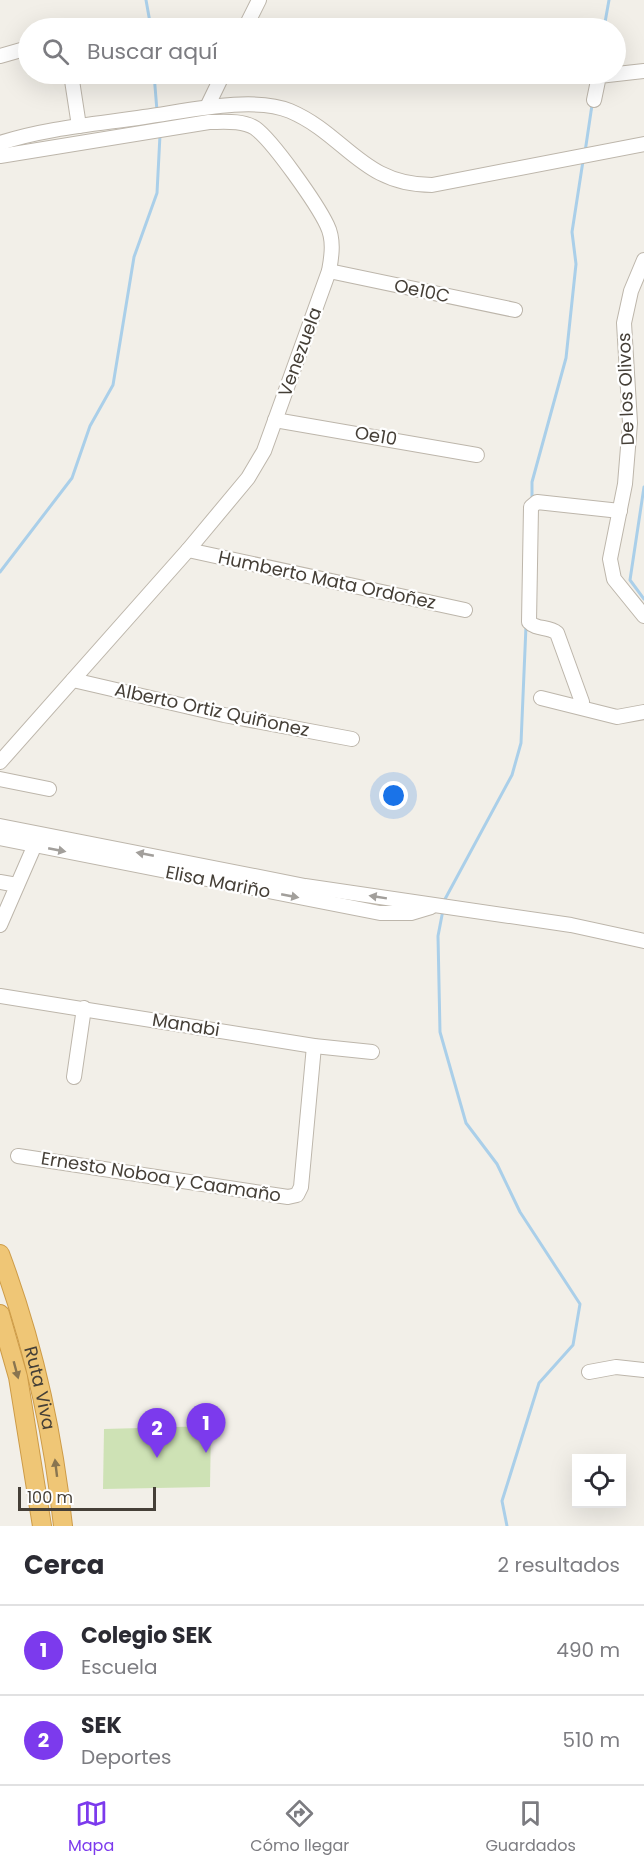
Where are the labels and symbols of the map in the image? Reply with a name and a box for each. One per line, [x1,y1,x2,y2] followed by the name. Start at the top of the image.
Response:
[392,272,452,309] street label: Oe10C
[272,304,327,400] street label: Venezuela
[611,332,640,446] street label: De los Olivos
[353,420,399,451] street label: Oe10
[216,544,438,615] street label: Humberto Mata Ordoñez
[112,677,312,742] street label: Alberto Ortiz Quiñonez
[379,781,408,810] your location
[48,846,67,855] one-way arrow
[136,849,155,858] one-way arrow
[164,859,273,904] street label: Elisa Mariño
[280,892,299,901] one-way arrow
[369,893,388,902] one-way arrow
[151,1007,222,1042] street label: Manabi
[39,1145,283,1208] street label: Ernesto Noboa y Caamaño
[18,1343,62,1432] street label: Ruta Viva
[11,1361,21,1379] one-way arrow
[186,1404,226,1453] pin: 1
[138,1408,176,1458] pin: 2
[51,1458,61,1477] one-way arrow
[18,1484,156,1512] scale bar

